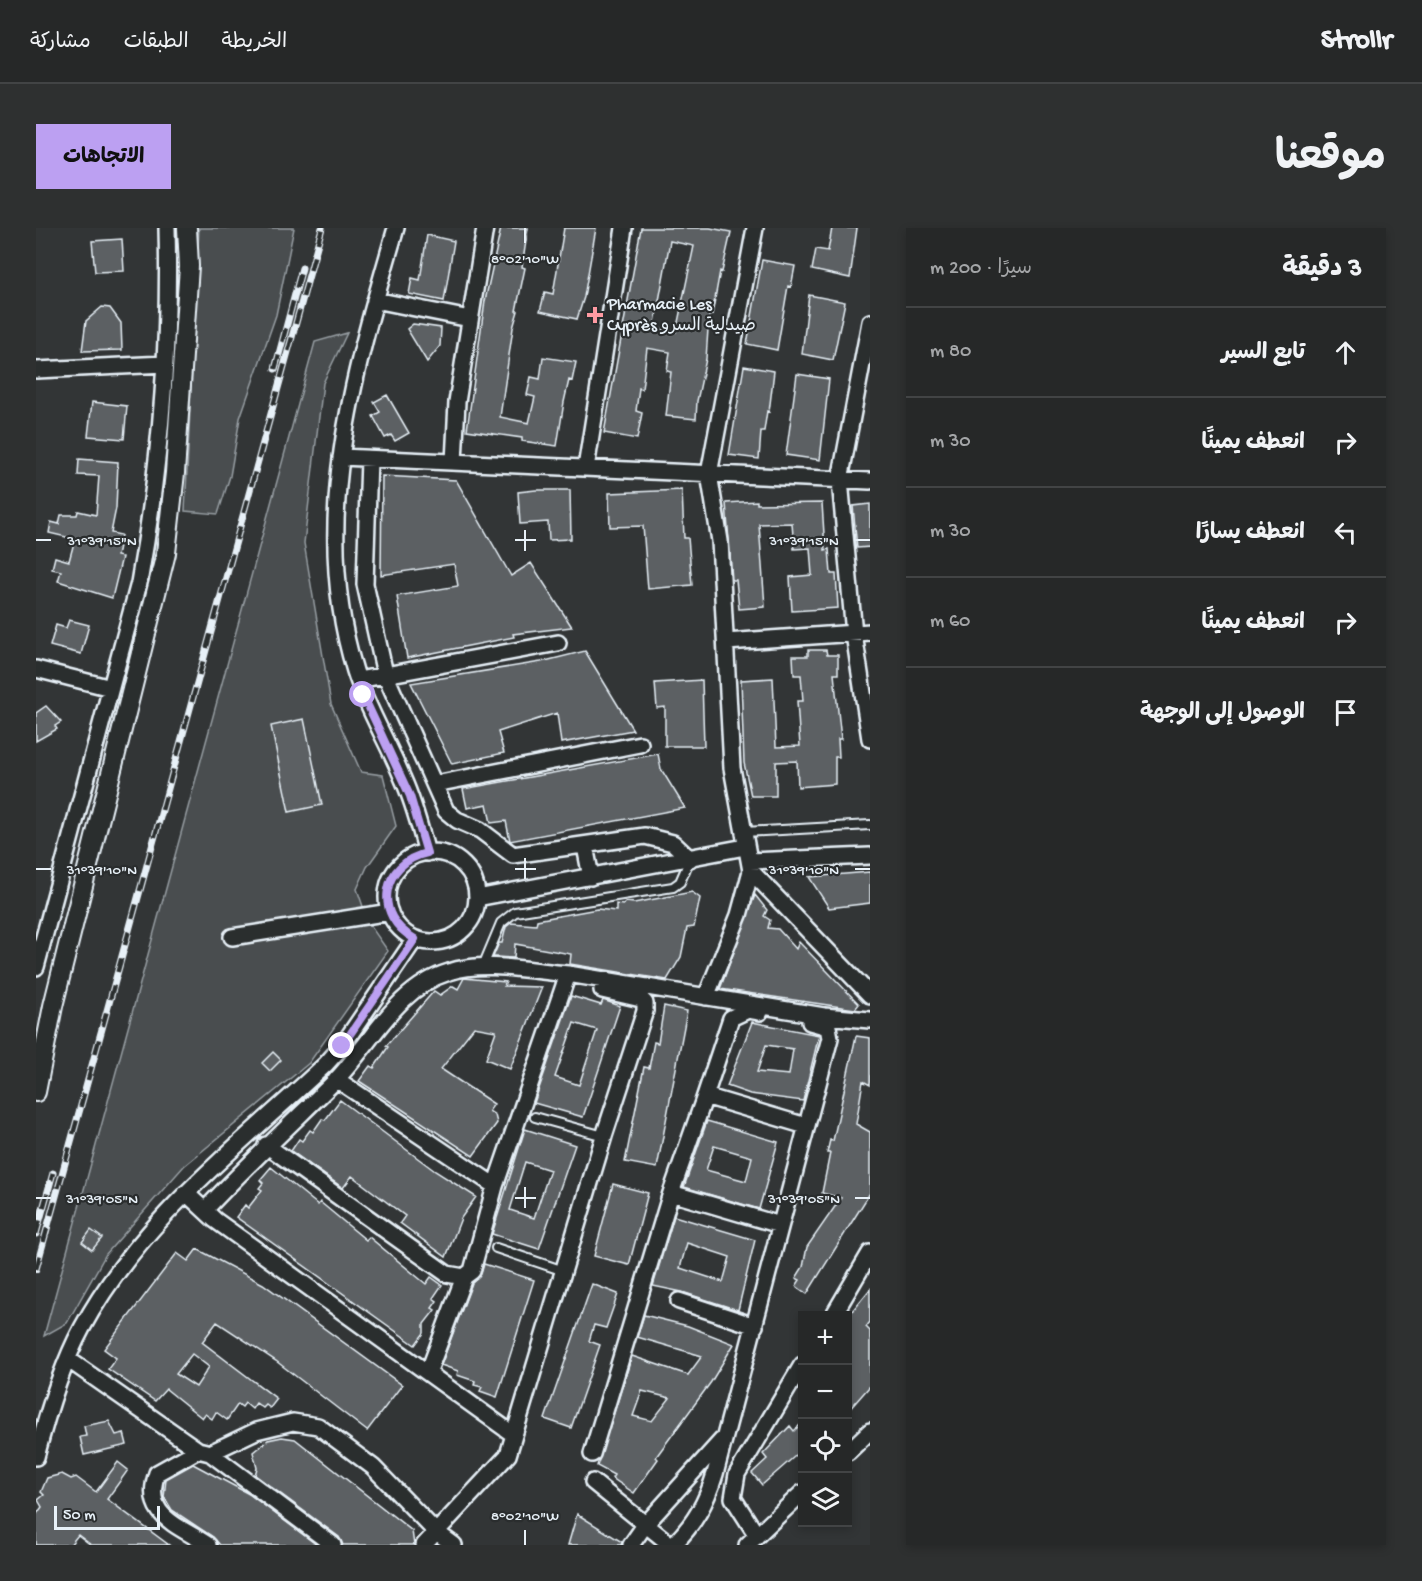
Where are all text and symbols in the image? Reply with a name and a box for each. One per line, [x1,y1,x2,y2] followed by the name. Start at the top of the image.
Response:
[1321,25,1392,58] text: Strollr
[30,31,91,56] text: مشاركة
[124,31,189,56] text: الطبقات
[222,31,287,56] text: الخريطة
[36,124,171,189] button: الاتجاهات
[1275,136,1386,185] text: موقعنا
[491,251,559,269] text: 8°02'10"W
[1282,255,1362,286] text: 3 دقيقة
[930,258,1032,281] text: سيرًا · 200 m
[606,295,756,337] place label: Pharmacie Les Cyprès صيدلية السرو
[588,308,602,322] marker: Pharmacie Les Cyprès صيدلية السرو
[1329,336,1362,369] icon: ahead
[930,341,971,364] text: 80 m
[1221,341,1305,367] text: تابع السير
[1329,426,1362,459] icon: right
[930,431,971,454] text: 30 m
[1202,431,1305,457] text: انعطف يمينًا
[1329,516,1362,549] icon: left
[930,521,971,544] text: 30 m
[1196,521,1305,547] text: انعطف يسارًا
[66,533,137,551] text: 31°39'15"N
[768,533,839,551] text: 31°39'15"N
[1329,606,1362,639] icon: right
[930,611,970,634] text: 60 m
[1202,611,1305,637] text: انعطف يمينًا
[349,681,375,707] route start
[1329,696,1362,729] icon: arrive
[1140,701,1305,727] text: الوصول إلى الوجهة
[66,862,137,880] text: 31°39'10"N
[768,862,839,880] text: 31°39'10"N
[328,1032,354,1058] route end
[65,1191,138,1209] text: 31°39'05"N
[767,1191,840,1209] text: 31°39'05"N
[798,1311,852,1527] map controls
[798,1311,852,1365] button: +
[798,1365,852,1419] button: −
[798,1419,852,1473] button: locate
[798,1473,852,1527] button: layers
[54,1503,160,1530] scale bar
[63,1507,96,1526] text: 50 m
[491,1508,559,1526] text: 8°02'10"W

